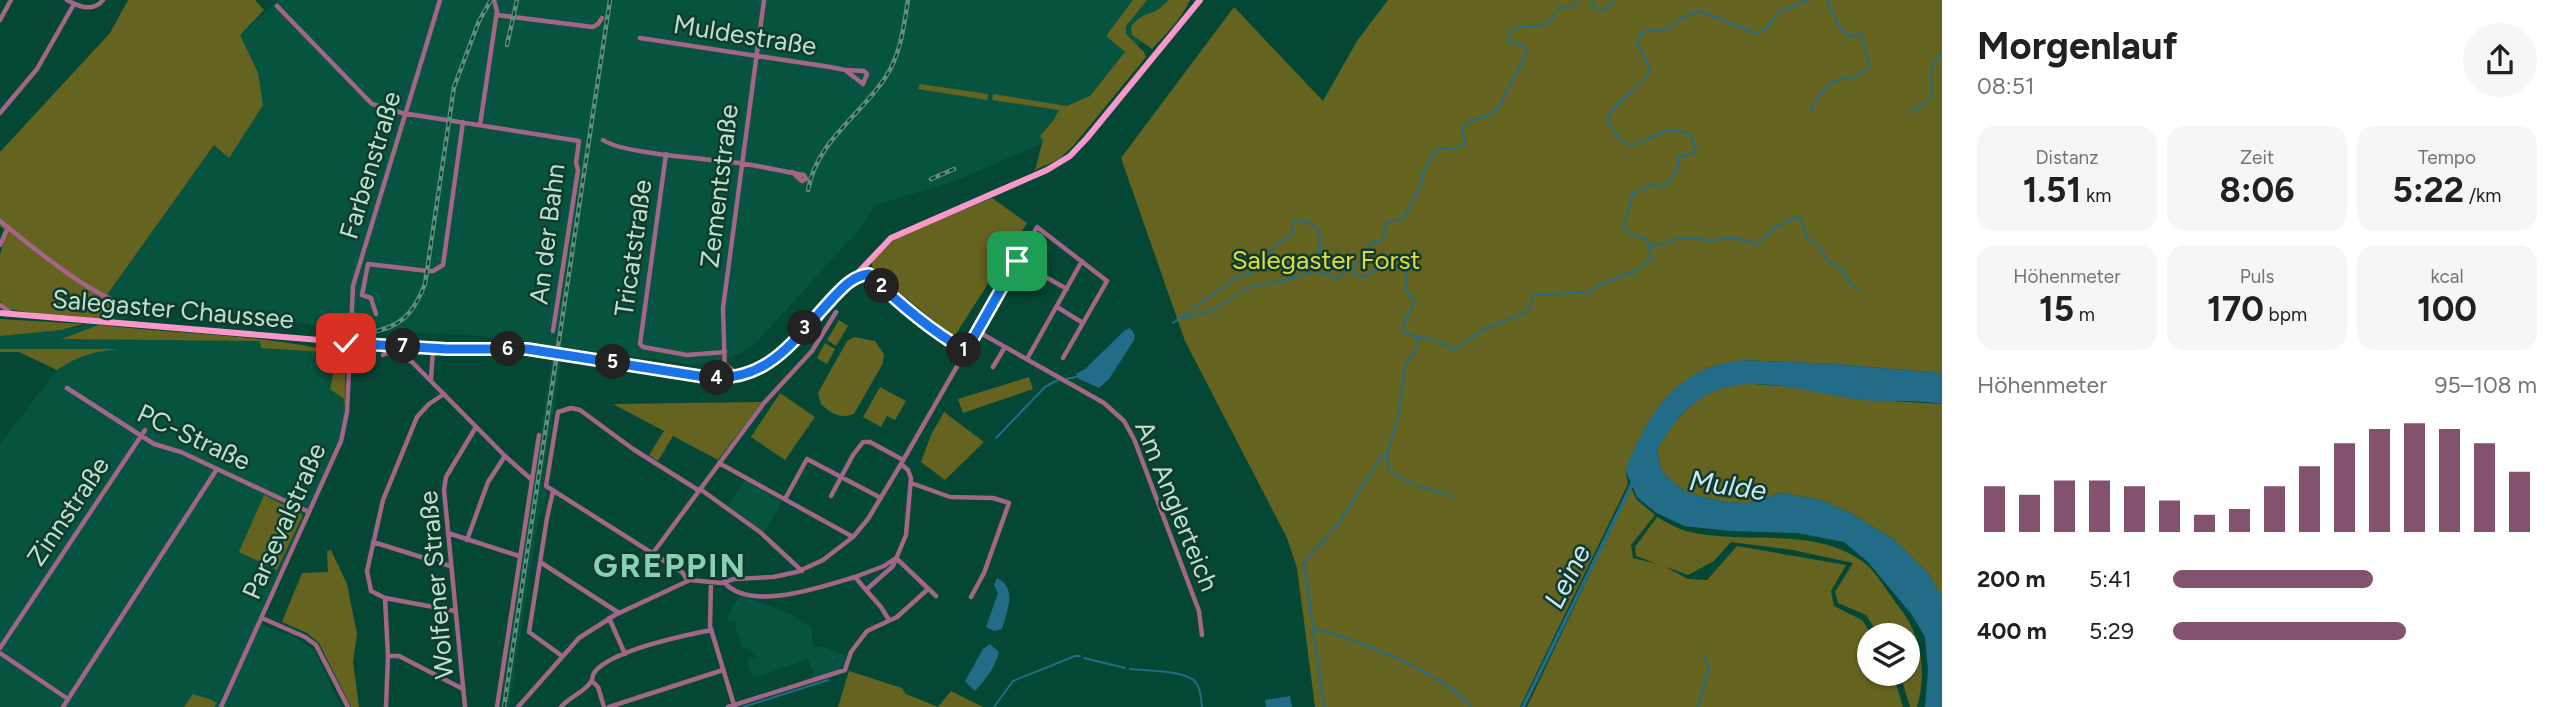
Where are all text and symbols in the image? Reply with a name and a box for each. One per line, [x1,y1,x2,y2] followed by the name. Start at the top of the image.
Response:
[671,8,819,62] street label: Muldestraße
[1977,23,2178,69] text: Morgenlauf
[2463,23,2537,97] button: share
[1977,72,2034,100] text: 08:51
[332,87,408,243] street label: Farbenstraße
[693,102,745,270] street label: Zementstraße
[2035,146,2099,169] text: Distanz
[2240,146,2274,169] text: Zeit
[2418,146,2476,169] text: Tempo
[523,162,571,306] street label: An der Bahn
[2023,169,2081,211] text: 1.51
[2220,169,2294,211] text: 8:06
[2393,169,2464,211] text: 5:22
[608,177,658,319] street label: Tricatstraße
[2081,184,2111,207] text: km
[2464,184,2501,207] text: /km
[987,231,1047,291] pin
[998,242,1036,280] icon: arrive
[1232,244,1421,276] park label: Salegaster Forst
[2013,265,2121,288] text: Höhenmeter
[2240,265,2274,288] text: Puls
[2430,265,2464,288] text: kcal
[864,268,900,304] pin: 2
[876,274,887,297] text: 2
[51,282,295,336] street label: Salegaster Chaussee
[2039,288,2074,330] text: 15
[2207,288,2264,330] text: 170
[2417,288,2477,330] text: 100
[2074,303,2095,326] text: m
[2264,303,2307,326] text: bpm
[788,310,822,346] pin: 3
[316,313,376,373] pin
[799,316,810,339] text: 3
[327,324,365,362] icon: check
[386,328,420,364] pin: 7
[490,332,526,366] pin: 6
[946,332,982,368] pin: 1
[397,334,408,357] text: 7
[502,337,513,360] text: 6
[959,338,968,361] text: 1
[596,344,630,380] pin: 5
[607,350,618,373] text: 5
[700,360,734,396] pin: 4
[710,366,723,389] text: 4
[1977,371,2107,399] text: Höhenmeter
[2434,371,2537,399] text: 95–108 m
[132,397,256,477] street label: PC-Straße
[1128,416,1226,596] street label: Am Anglerteich
[235,438,333,604] street label: Parsevalstraße
[20,450,116,572] street label: Zinnstraße
[1687,463,1769,507] water label: Mulde
[412,489,460,681] street label: Wolfener Straße
[1537,538,1597,614] water label: Leine
[593,546,747,585] district label: GREPPIN
[1977,565,2046,593] text: 200 m
[2089,565,2132,593] text: 5:41
[1977,617,2047,645] text: 400 m
[2089,617,2134,645] text: 5:29
[1857,623,1920,686] map controls
[1857,623,1920,686] button: layers

